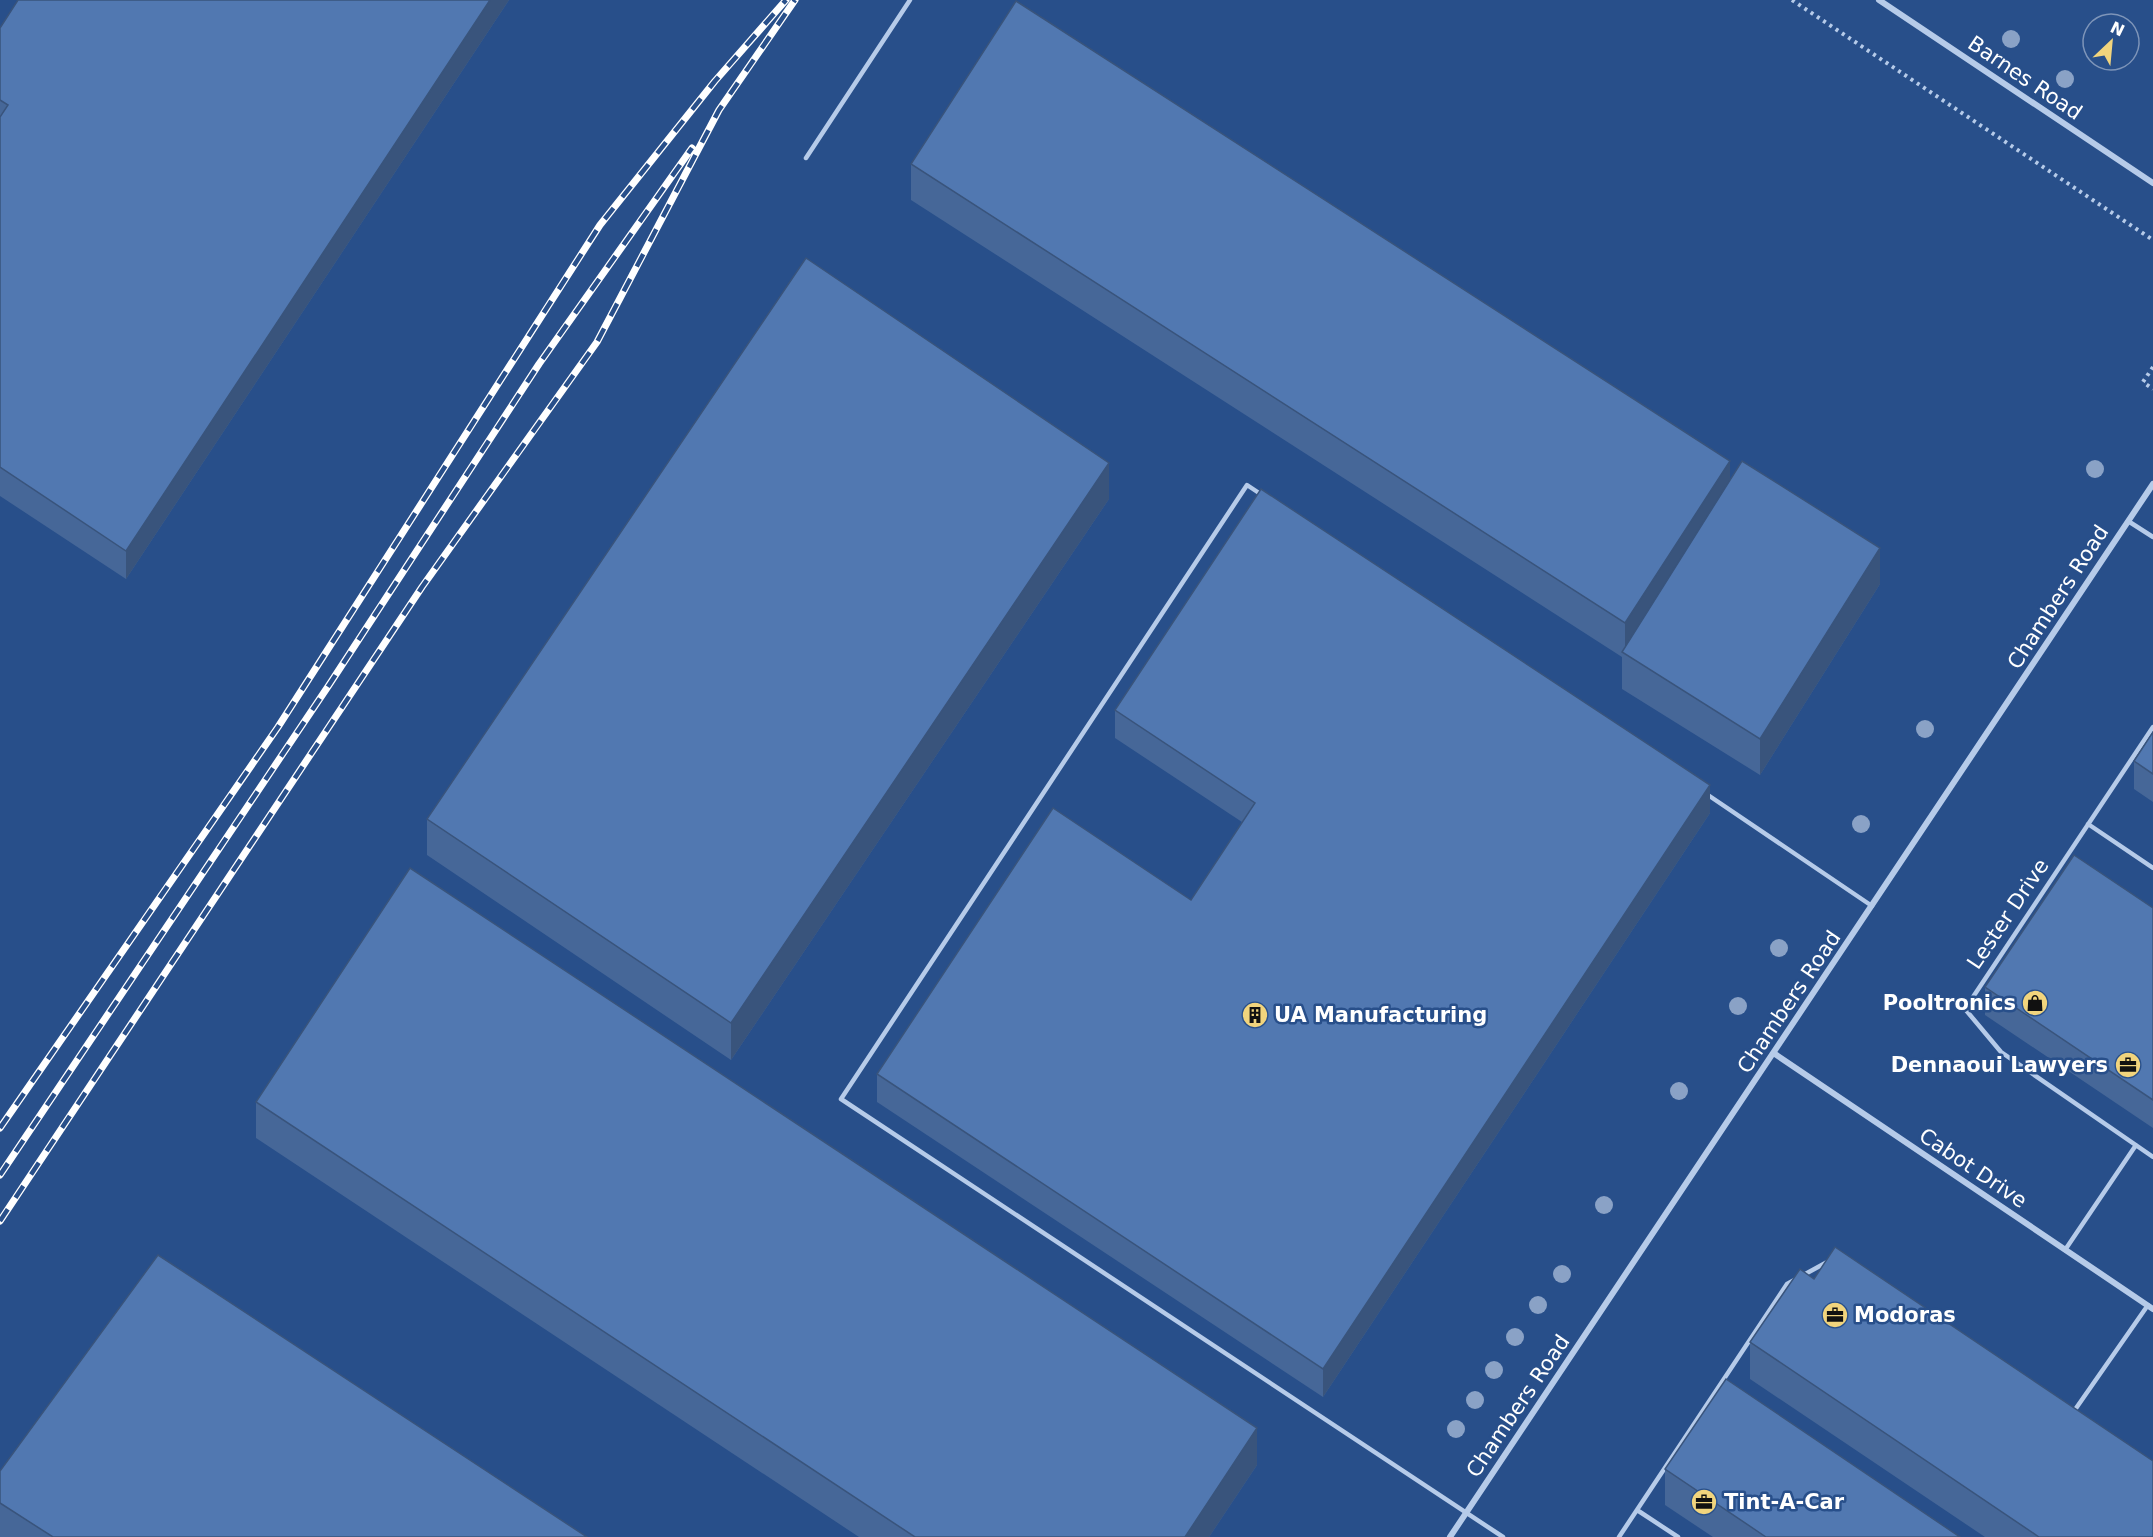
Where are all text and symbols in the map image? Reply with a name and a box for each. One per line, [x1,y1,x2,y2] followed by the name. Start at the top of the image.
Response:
[2081,12,2141,72] north arrow
[2107,17,2128,40] text: N
[1964,31,2086,125] street label: Barnes Road
[2003,521,2113,673] street label: Chambers Road
[1962,854,2054,974] street label: Lester Drive
[1732,926,1846,1078] street label: Chambers Road
[2020,988,2050,1018] shop icon: Pooltronics
[1883,991,2016,1015] place label: Pooltronics
[1240,1000,1270,1030] building icon: UA Manufacturing
[1274,1003,1487,1027] place label: UA Manufacturing
[2113,1050,2143,1080] office icon: Dennaoui Lawyers
[1891,1053,2108,1077] place label: Dennaoui Lawyers
[1915,1123,2031,1213] street label: Cabot Drive
[1820,1300,1850,1330] office icon: Modoras
[1854,1303,1956,1327] place label: Modoras
[1461,1330,1575,1482] street label: Chambers Road
[1689,1487,1719,1517] office icon: Tint-A-Car
[1724,1490,1845,1514] place label: Tint-A-Car

